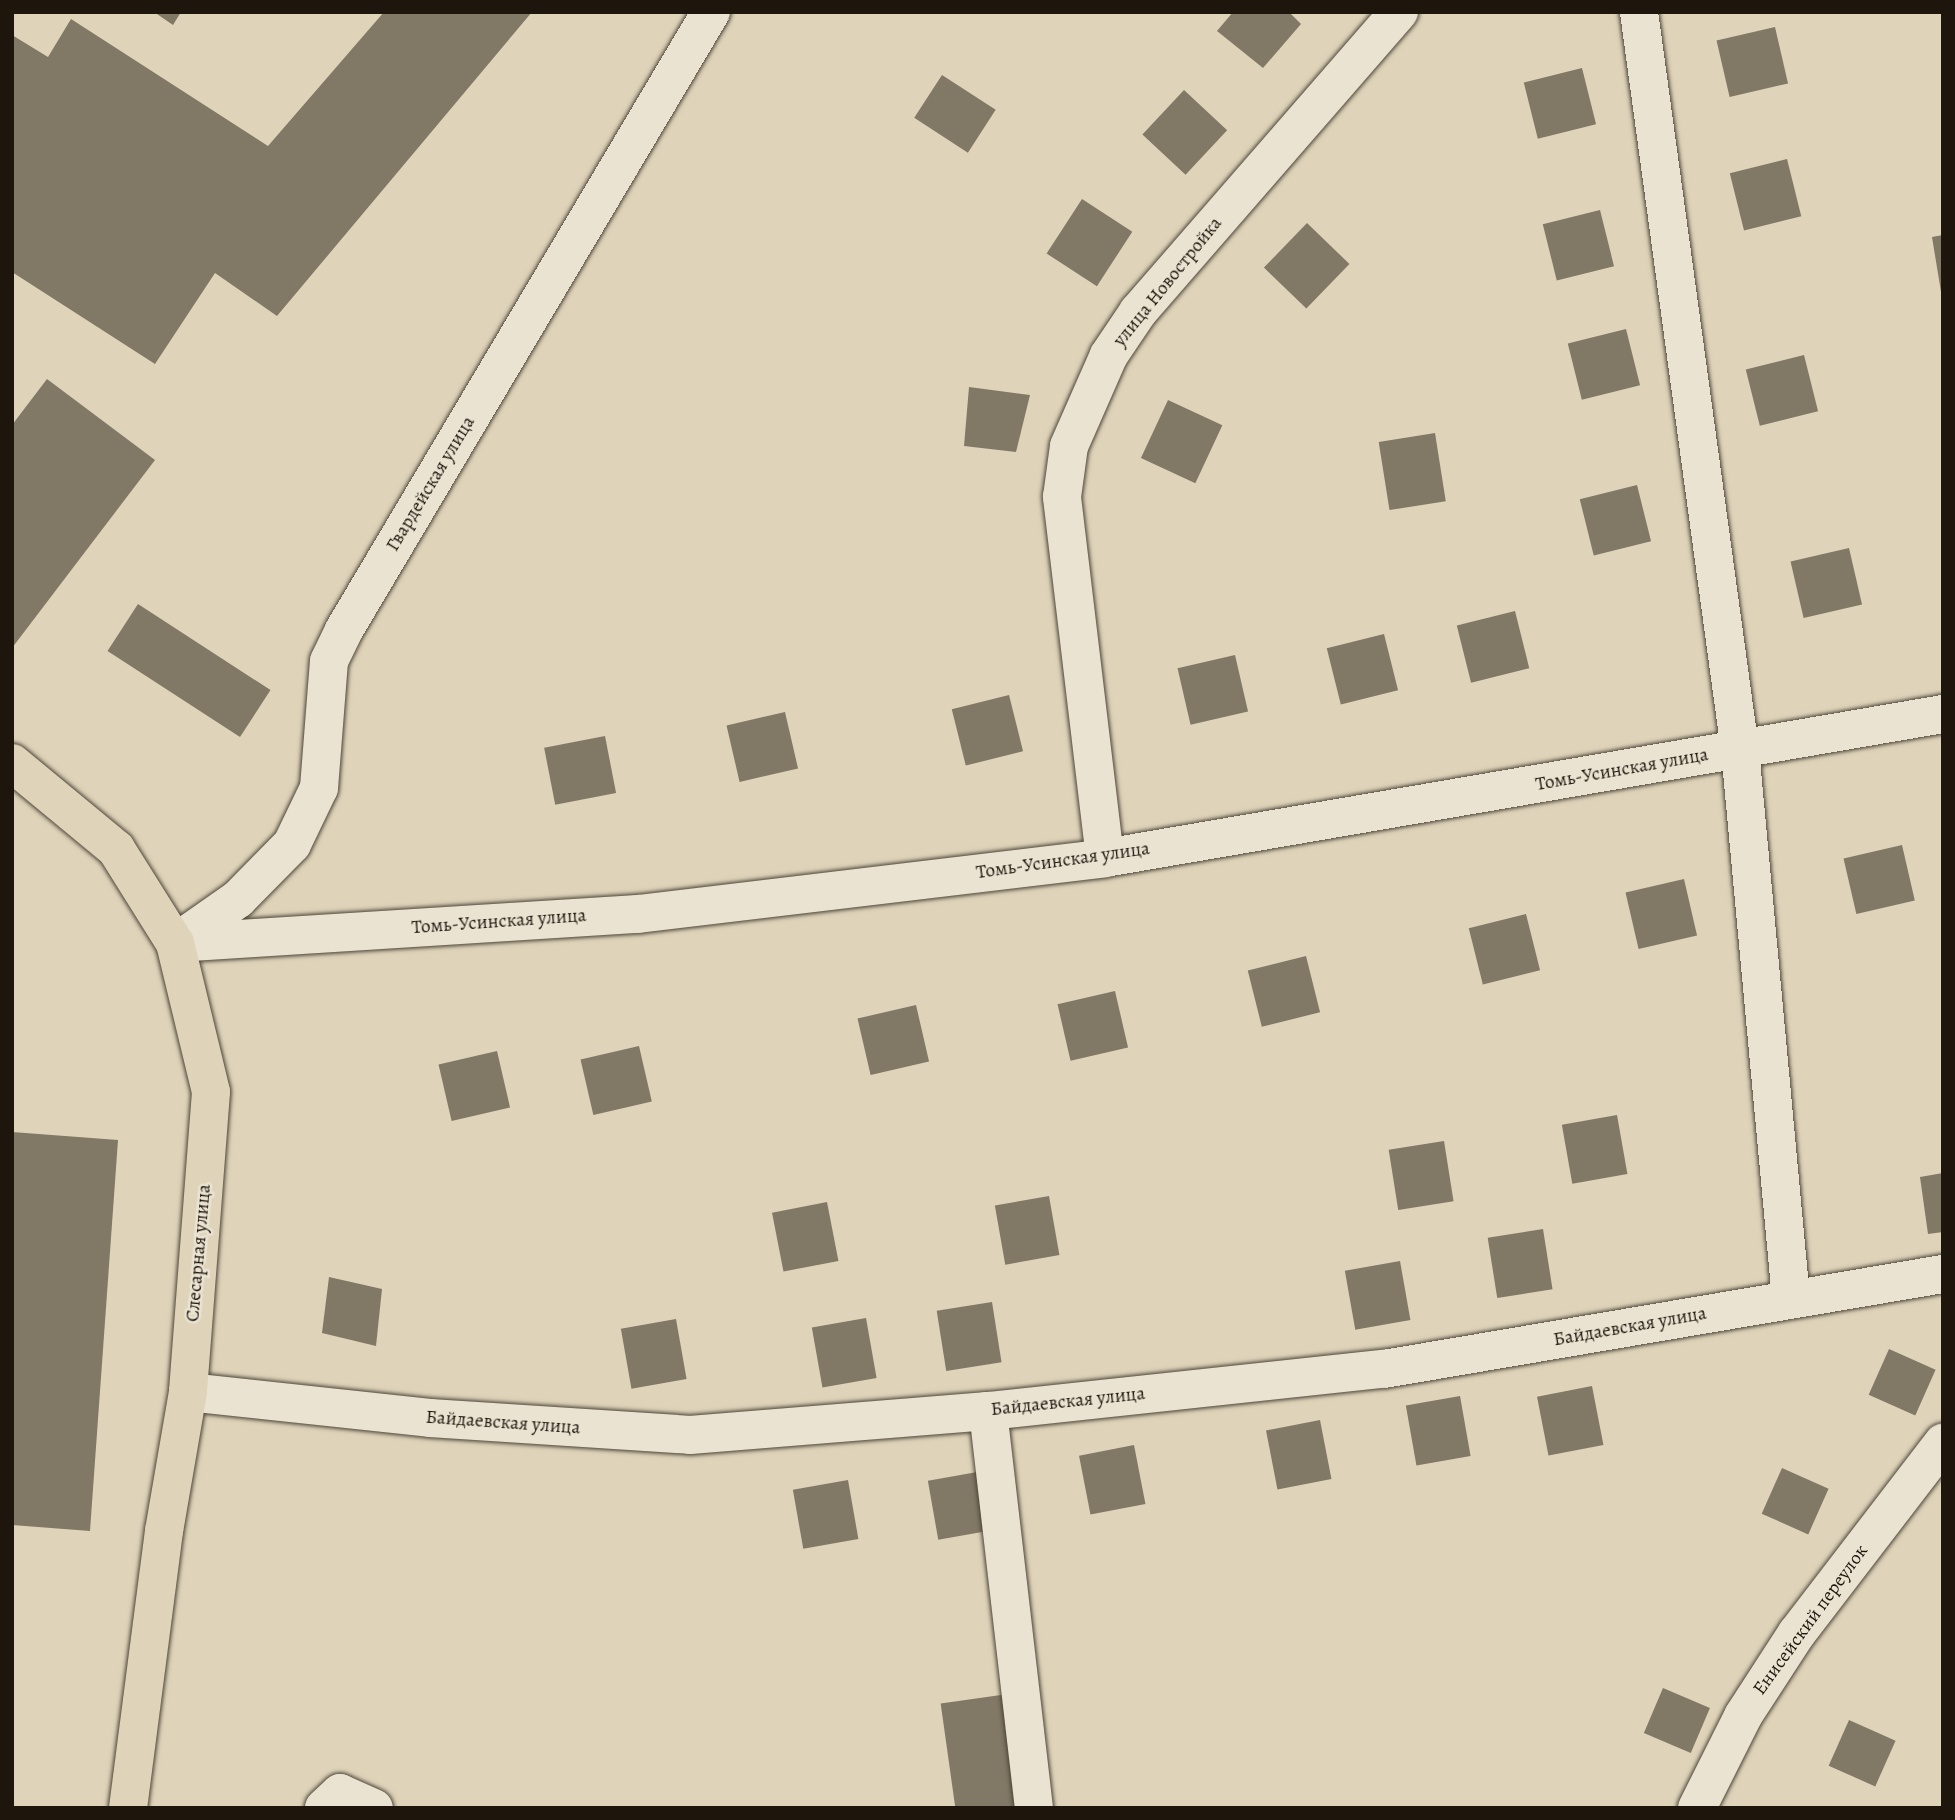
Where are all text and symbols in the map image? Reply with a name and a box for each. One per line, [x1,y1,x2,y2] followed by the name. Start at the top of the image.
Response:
[1109,213,1227,351] street label: улица Новостройка
[382,412,480,556] street label: Гвардейская улица
[1534,744,1710,796] street label: Томь-Усинская улица
[975,838,1151,884] street label: Томь-Усинская улица
[411,905,587,939] street label: Томь-Усинская улица
[182,1183,216,1323] street label: Слесарная улица
[1552,1302,1708,1352] street label: Байдаевская улица
[990,1383,1146,1421] street label: Байдаевская улица
[425,1406,581,1440] street label: Байдаевская улица
[1749,1540,1873,1700] street label: Енисейский переулок

